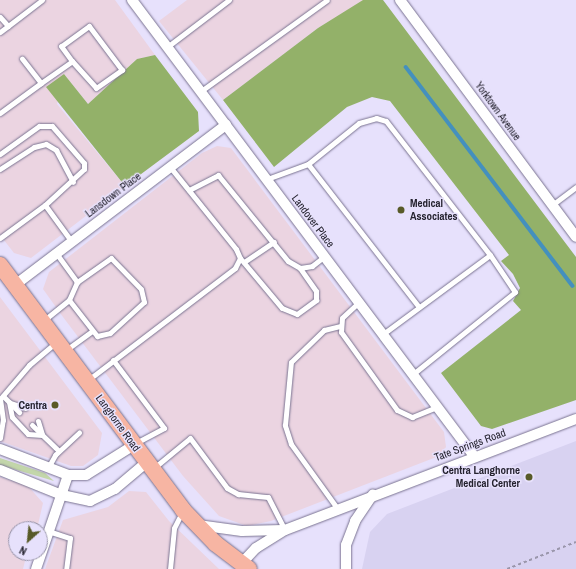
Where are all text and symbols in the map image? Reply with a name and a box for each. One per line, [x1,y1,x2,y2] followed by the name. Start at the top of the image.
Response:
[472,79,524,143] street label: Yorktown Avenue
[83,170,143,220] street label: Lansdown Place
[289,192,337,250] street label: Landover Place
[410,197,458,223] place label: Medical Associates
[395,204,407,216] marker: Medical Associates
[93,392,143,454] street label: Langhorne Road
[18,398,47,412] place label: Centra
[50,400,60,410] marker: Centra
[433,426,507,464] street label: Tate Springs Road
[442,464,520,490] place label: Centra Langhorne Medical Center
[523,471,535,483] marker: Centra Langhorne Medical Center
[8,521,48,561] north arrow
[17,543,29,559] text: N

